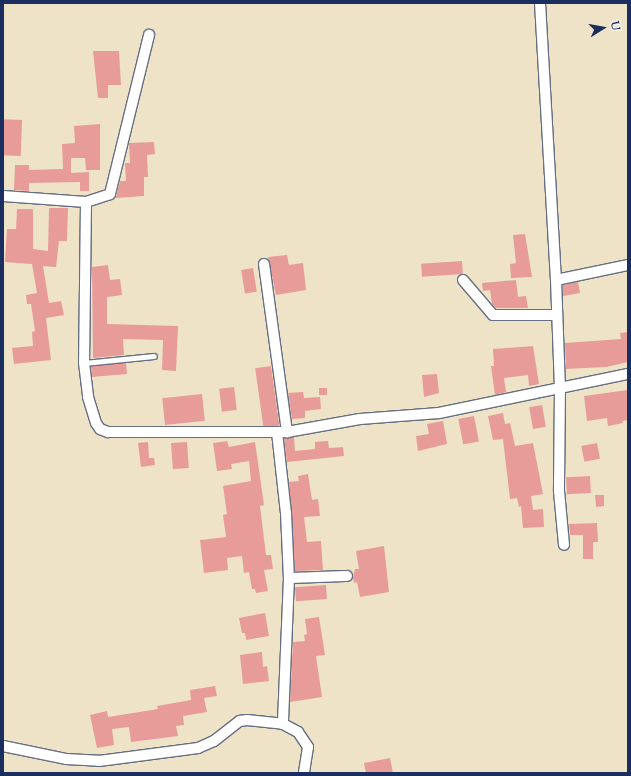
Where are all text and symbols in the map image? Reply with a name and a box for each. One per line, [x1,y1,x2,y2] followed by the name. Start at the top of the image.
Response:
[583,8,623,48] north arrow
[606,20,623,32] text: U

